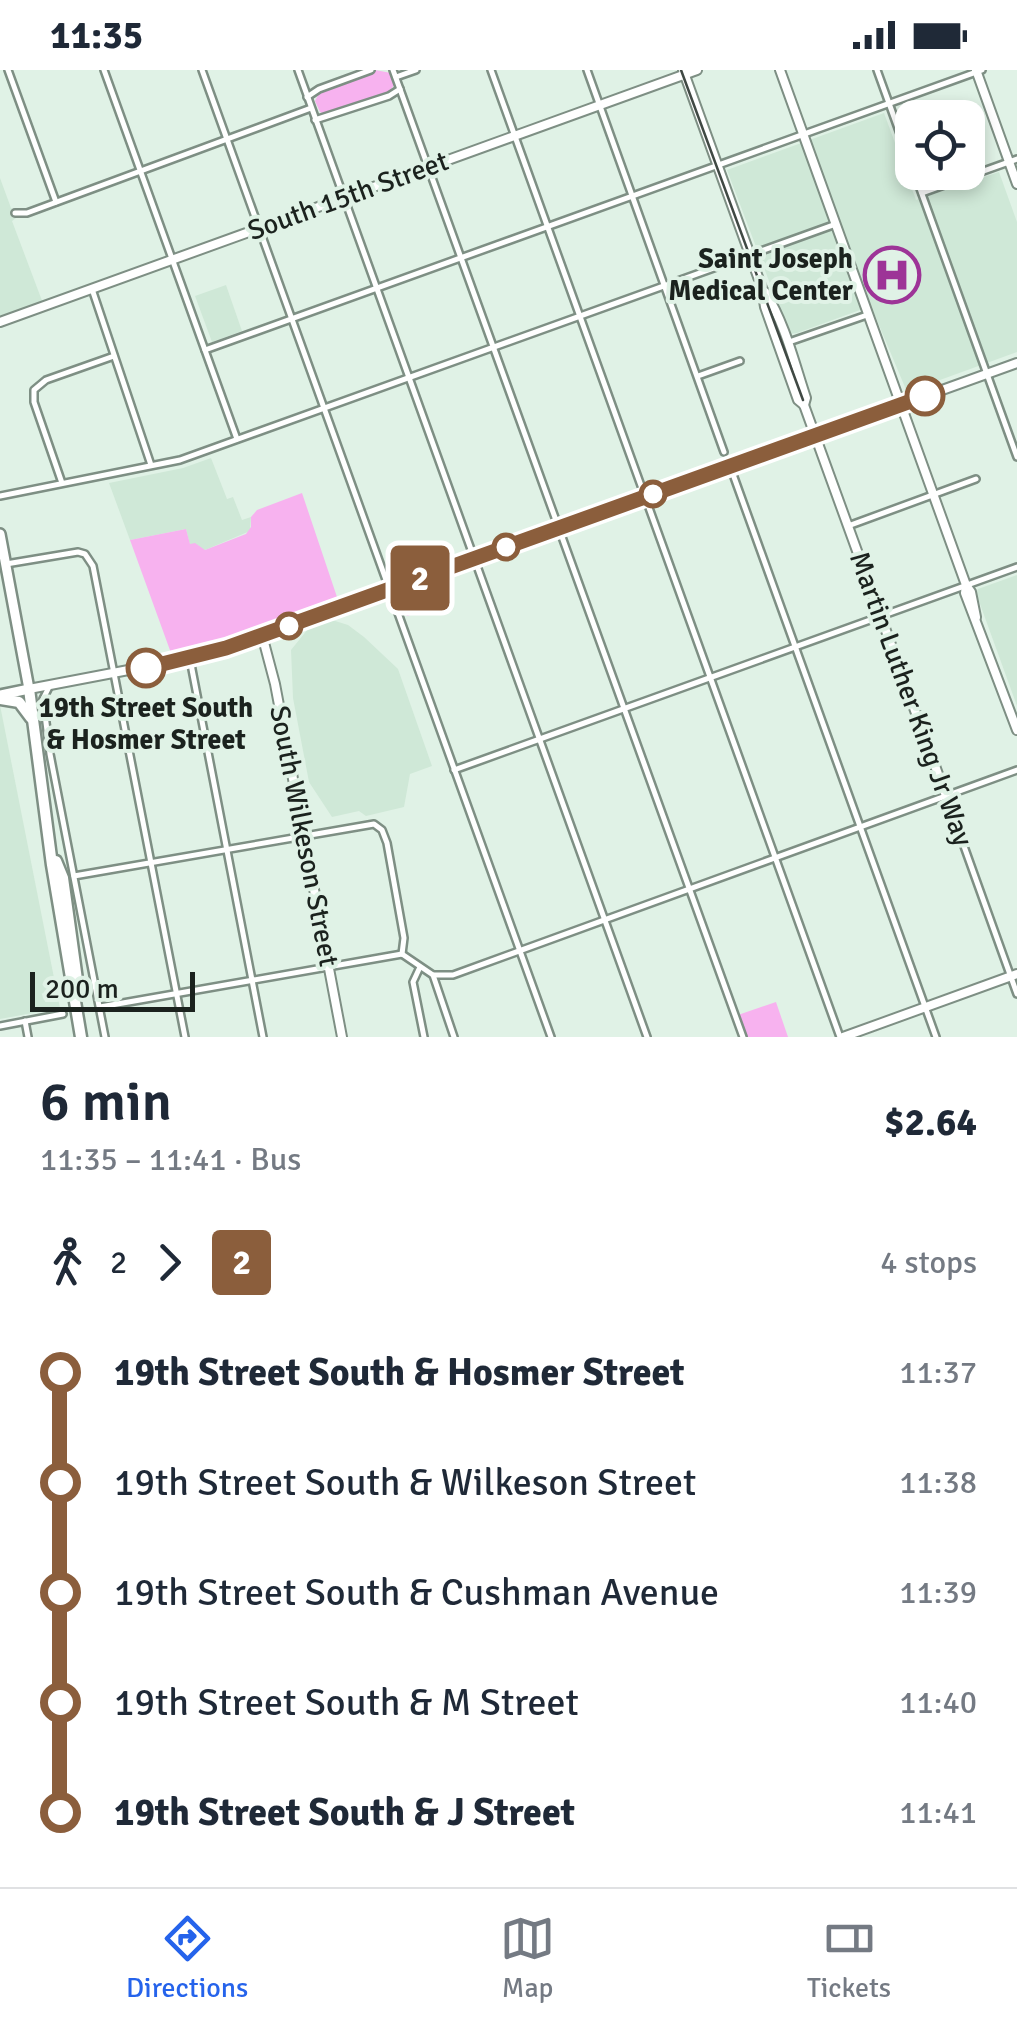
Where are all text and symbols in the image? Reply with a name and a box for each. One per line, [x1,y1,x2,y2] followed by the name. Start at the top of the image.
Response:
[50,12,143,59] text: 11:35
[895,100,985,190] map controls
[895,100,985,190] button: locate
[243,144,453,248] street label: South 15th Street
[668,242,854,308] place label: Saint Joseph Medical Center
[862,245,922,305] hospital icon: Saint Joseph Medical Center
[906,377,944,415] unlabelled marker
[640,481,666,507] unlabelled marker
[493,534,519,560] unlabelled marker
[388,546,452,610] line badge: 2
[842,547,980,851] street label: Martin Luther King Jr Way
[411,557,429,600] text: 2
[276,613,302,639] unlabelled marker
[127,649,165,687] marker: 19th Street South & Hosmer Street
[39,691,253,757] place label: 19th Street South & Hosmer Street
[262,703,346,969] street label: South Wilkeson Street
[30,967,195,1011] scale bar
[45,972,119,1006] text: 200 m
[40,1068,172,1136] text: 6 min
[884,1099,977,1146] text: $2.64
[40,1140,301,1179] text: 11:35 – 11:41 · Bus
[40,1235,95,1290] icon: walk
[142,1235,197,1290] icon: forward
[232,1241,251,1284] text: 2
[110,1243,127,1282] text: 2
[880,1243,977,1282] text: 4 stops
[114,1349,685,1396] text: 19th Street South & Hosmer Street
[899,1353,977,1392] text: 11:37
[114,1459,696,1506] text: 19th Street South & Wilkeson Street
[899,1463,977,1502] text: 11:38
[114,1569,719,1616] text: 19th Street South & Cushman Avenue
[899,1573,977,1612] text: 11:39
[114,1679,579,1726] text: 19th Street South & M Street
[899,1683,977,1722] text: 11:40
[114,1789,575,1836] text: 19th Street South & J Street
[899,1793,977,1832] text: 11:41
[126,1911,248,2005] tab: Directions
[500,1911,555,2005] tab: Map
[807,1911,891,2005] tab: Tickets

